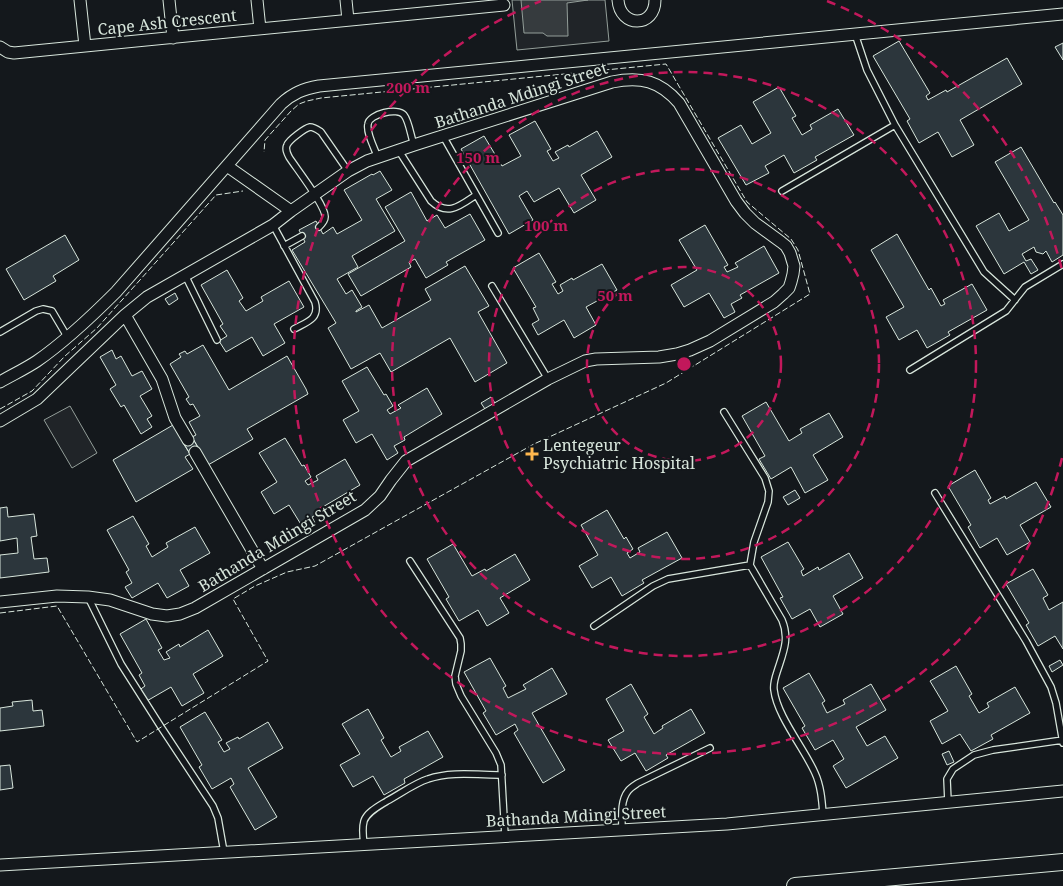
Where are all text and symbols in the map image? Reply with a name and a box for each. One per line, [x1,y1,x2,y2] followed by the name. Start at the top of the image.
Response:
[96,4,238,40] street label: Cape Ash Crescent
[432,57,611,133] street label: Bathanda Mdingi Street
[386,77,430,97] text: 200 m
[456,147,500,167] text: 150 m
[524,215,568,235] text: 100 m
[597,285,633,305] text: 50 m
[675,355,693,373] centre of rings
[543,434,695,474] place label: Lentegeur Psychiatric Hospital
[525,447,539,461] marker: Lentegeur Psychiatric Hospital
[194,485,360,597] street label: Bathanda Mdingi Street
[485,800,667,832] street label: Bathanda Mdingi Street

